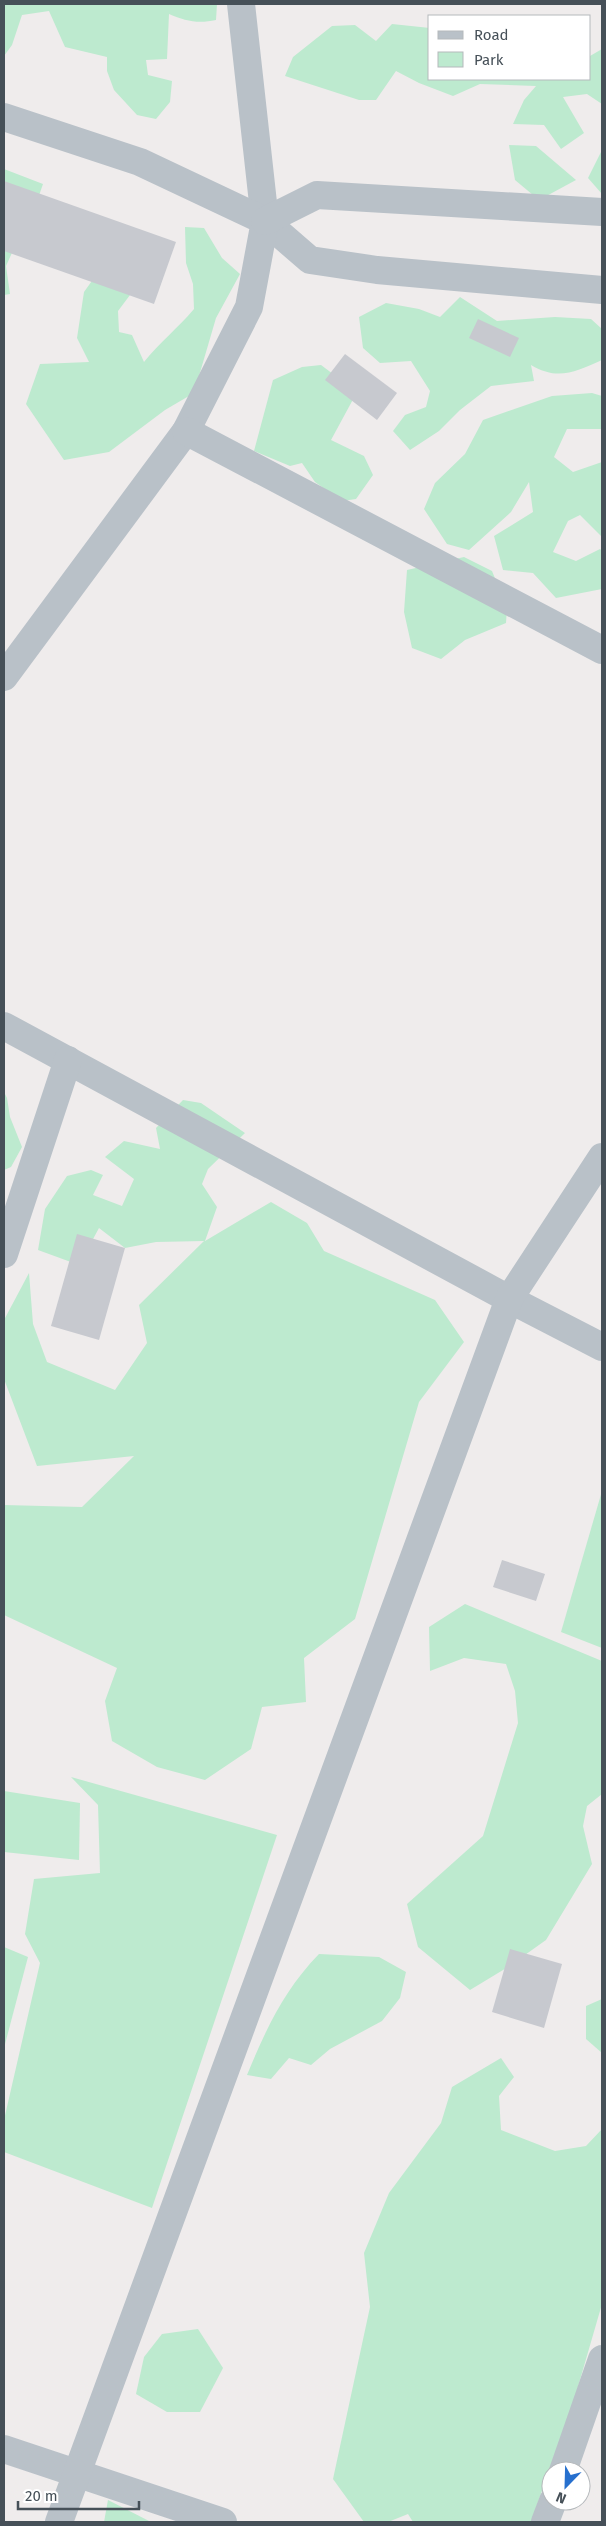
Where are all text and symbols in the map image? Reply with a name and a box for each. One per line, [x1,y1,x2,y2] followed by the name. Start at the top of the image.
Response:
[428,15,591,80] legend
[474,26,509,44] text: Road
[474,51,504,69] text: Park
[541,2461,591,2511] north arrow
[18,2478,139,2510] scale bar
[25,2487,58,2505] text: 20 m
[554,2488,569,2507] text: N

